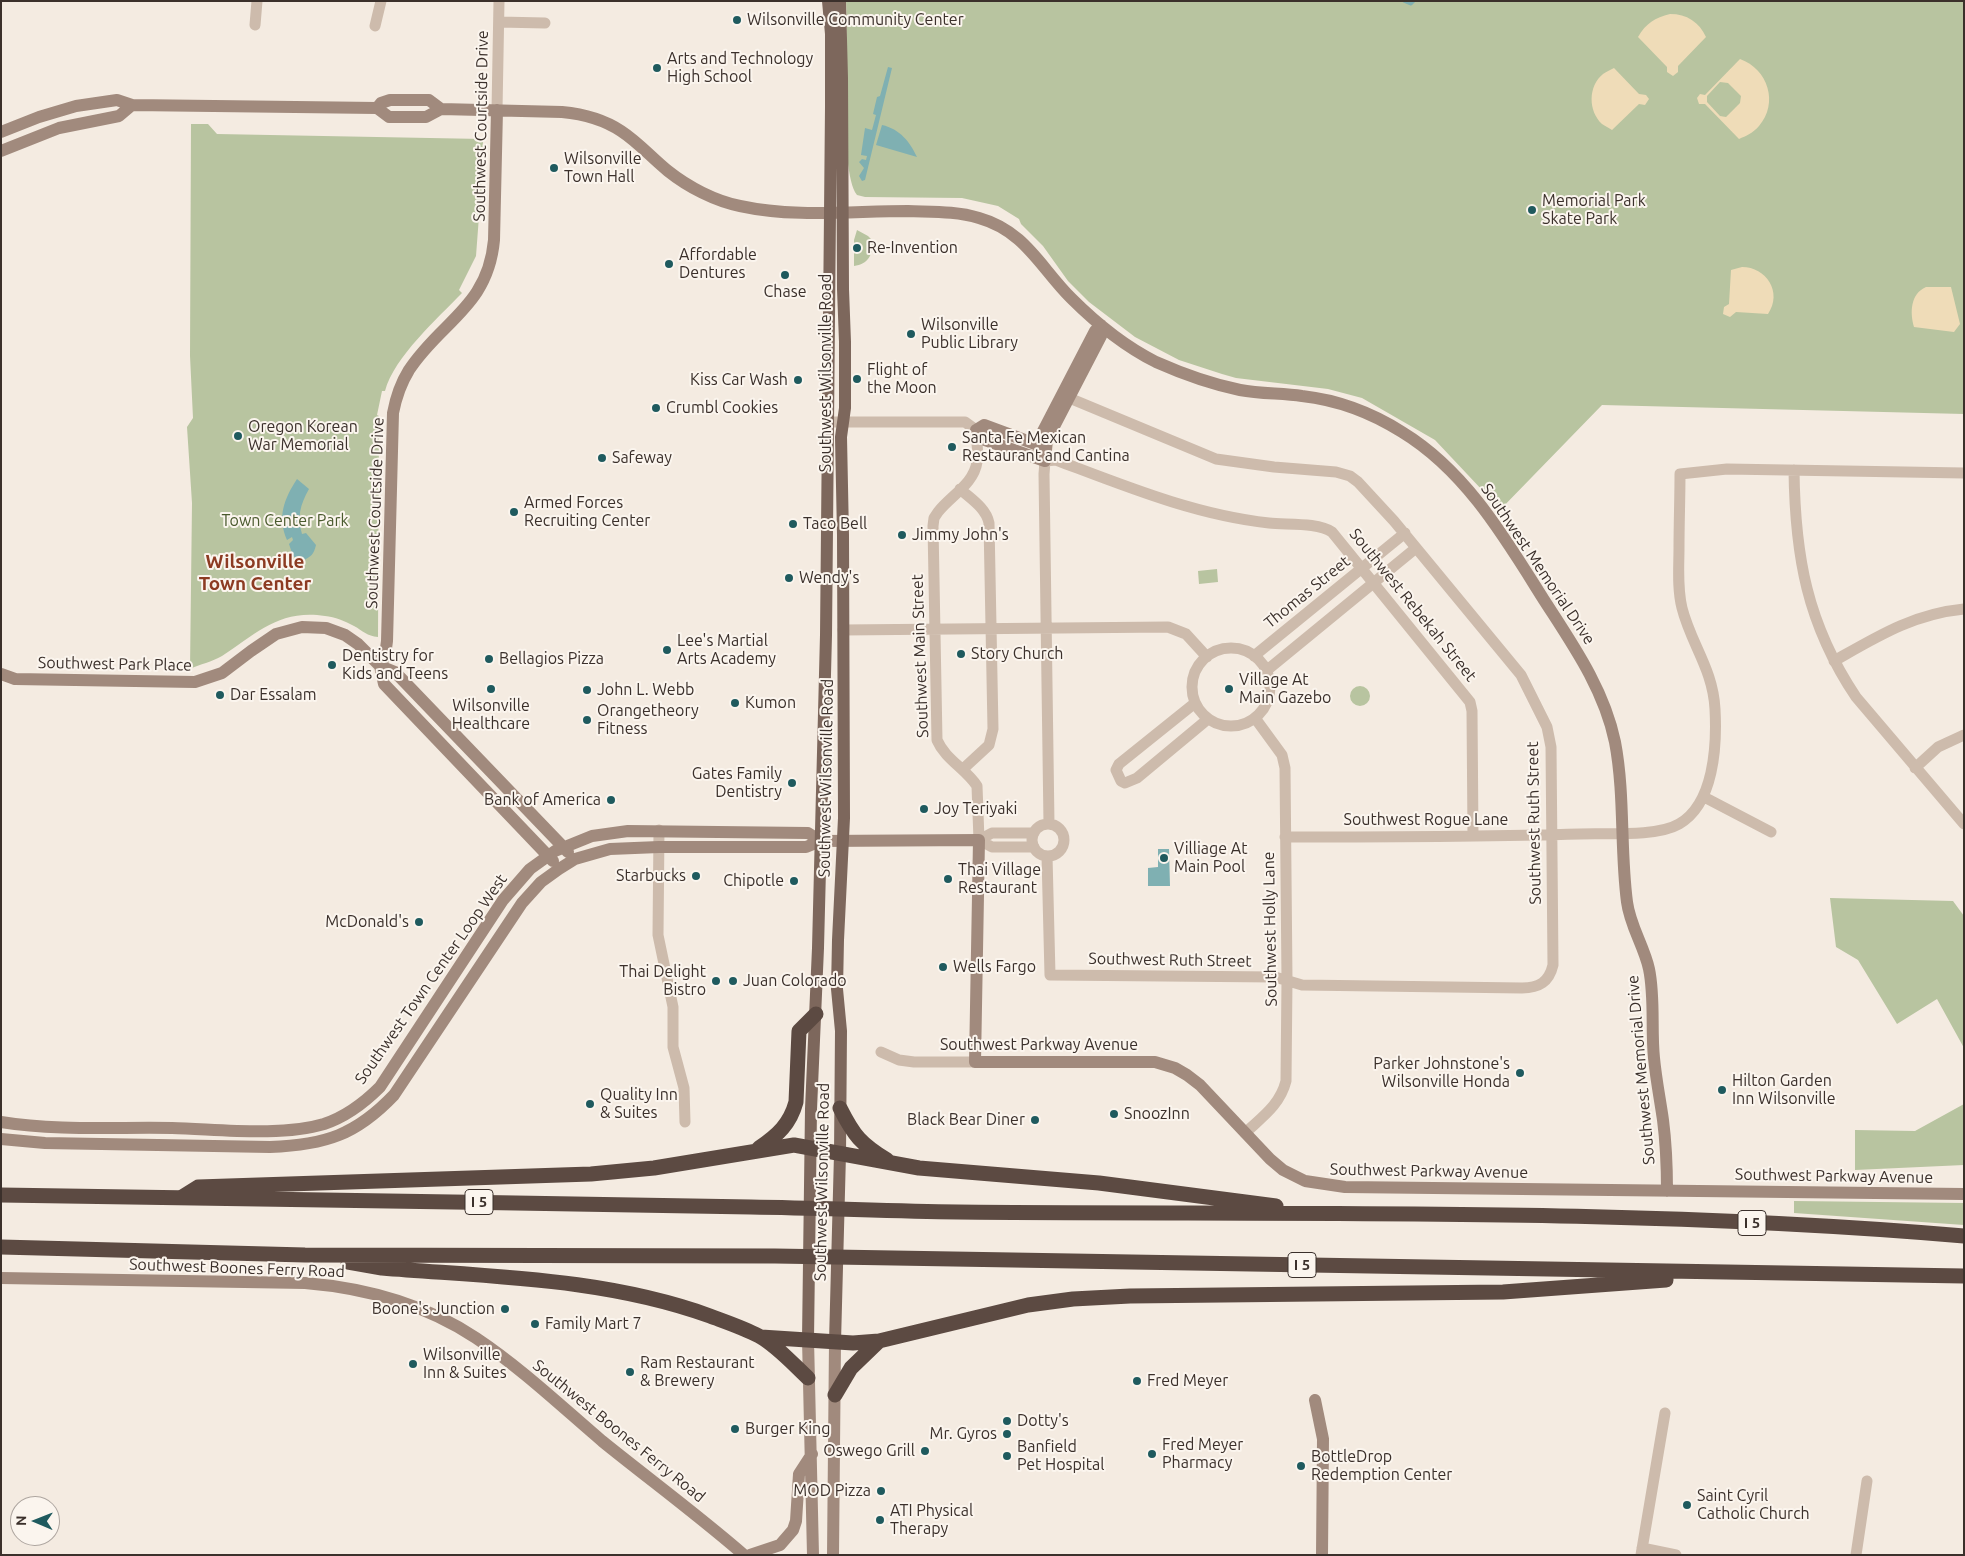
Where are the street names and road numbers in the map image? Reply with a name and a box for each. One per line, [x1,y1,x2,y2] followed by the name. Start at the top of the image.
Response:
[470,30,492,222] street label: Southwest Courtside Drive
[816,274,836,472] street label: Southwest Wilsonville Road
[362,417,388,609] street label: Southwest Courtside Drive
[1477,480,1599,648] street label: Southwest Memorial Drive
[1345,525,1481,685] street label: Southwest Rebekah Street
[1260,552,1354,632] street label: Thomas Street
[908,574,932,738] street label: Southwest Main Street
[38,653,192,675] street label: Southwest Park Place
[815,679,837,877] street label: Southwest Wilsonville Road
[1523,741,1545,905] street label: Southwest Ruth Street
[1344,810,1508,830] street label: Southwest Rogue Lane
[1259,851,1281,1007] street label: Southwest Holly Lane
[351,870,511,1088] street label: Southwest Town Center Loop West
[1088,949,1252,971] street label: Southwest Ruth Street
[1623,974,1659,1166] street label: Southwest Memorial Drive
[940,1035,1138,1055] street label: Southwest Parkway Avenue
[811,1083,833,1281] street label: Southwest Wilsonville Road
[1330,1160,1528,1182] street label: Southwest Parkway Avenue
[1735,1165,1933,1187] street label: Southwest Parkway Avenue
[465,1190,493,1214] road number: I 5
[1738,1210,1766,1236] road number: I 5
[1288,1252,1316,1278] road number: I 5
[129,1255,345,1281] street label: Southwest Boones Ferry Road
[529,1356,709,1506] street label: Southwest Boones Ferry Road

